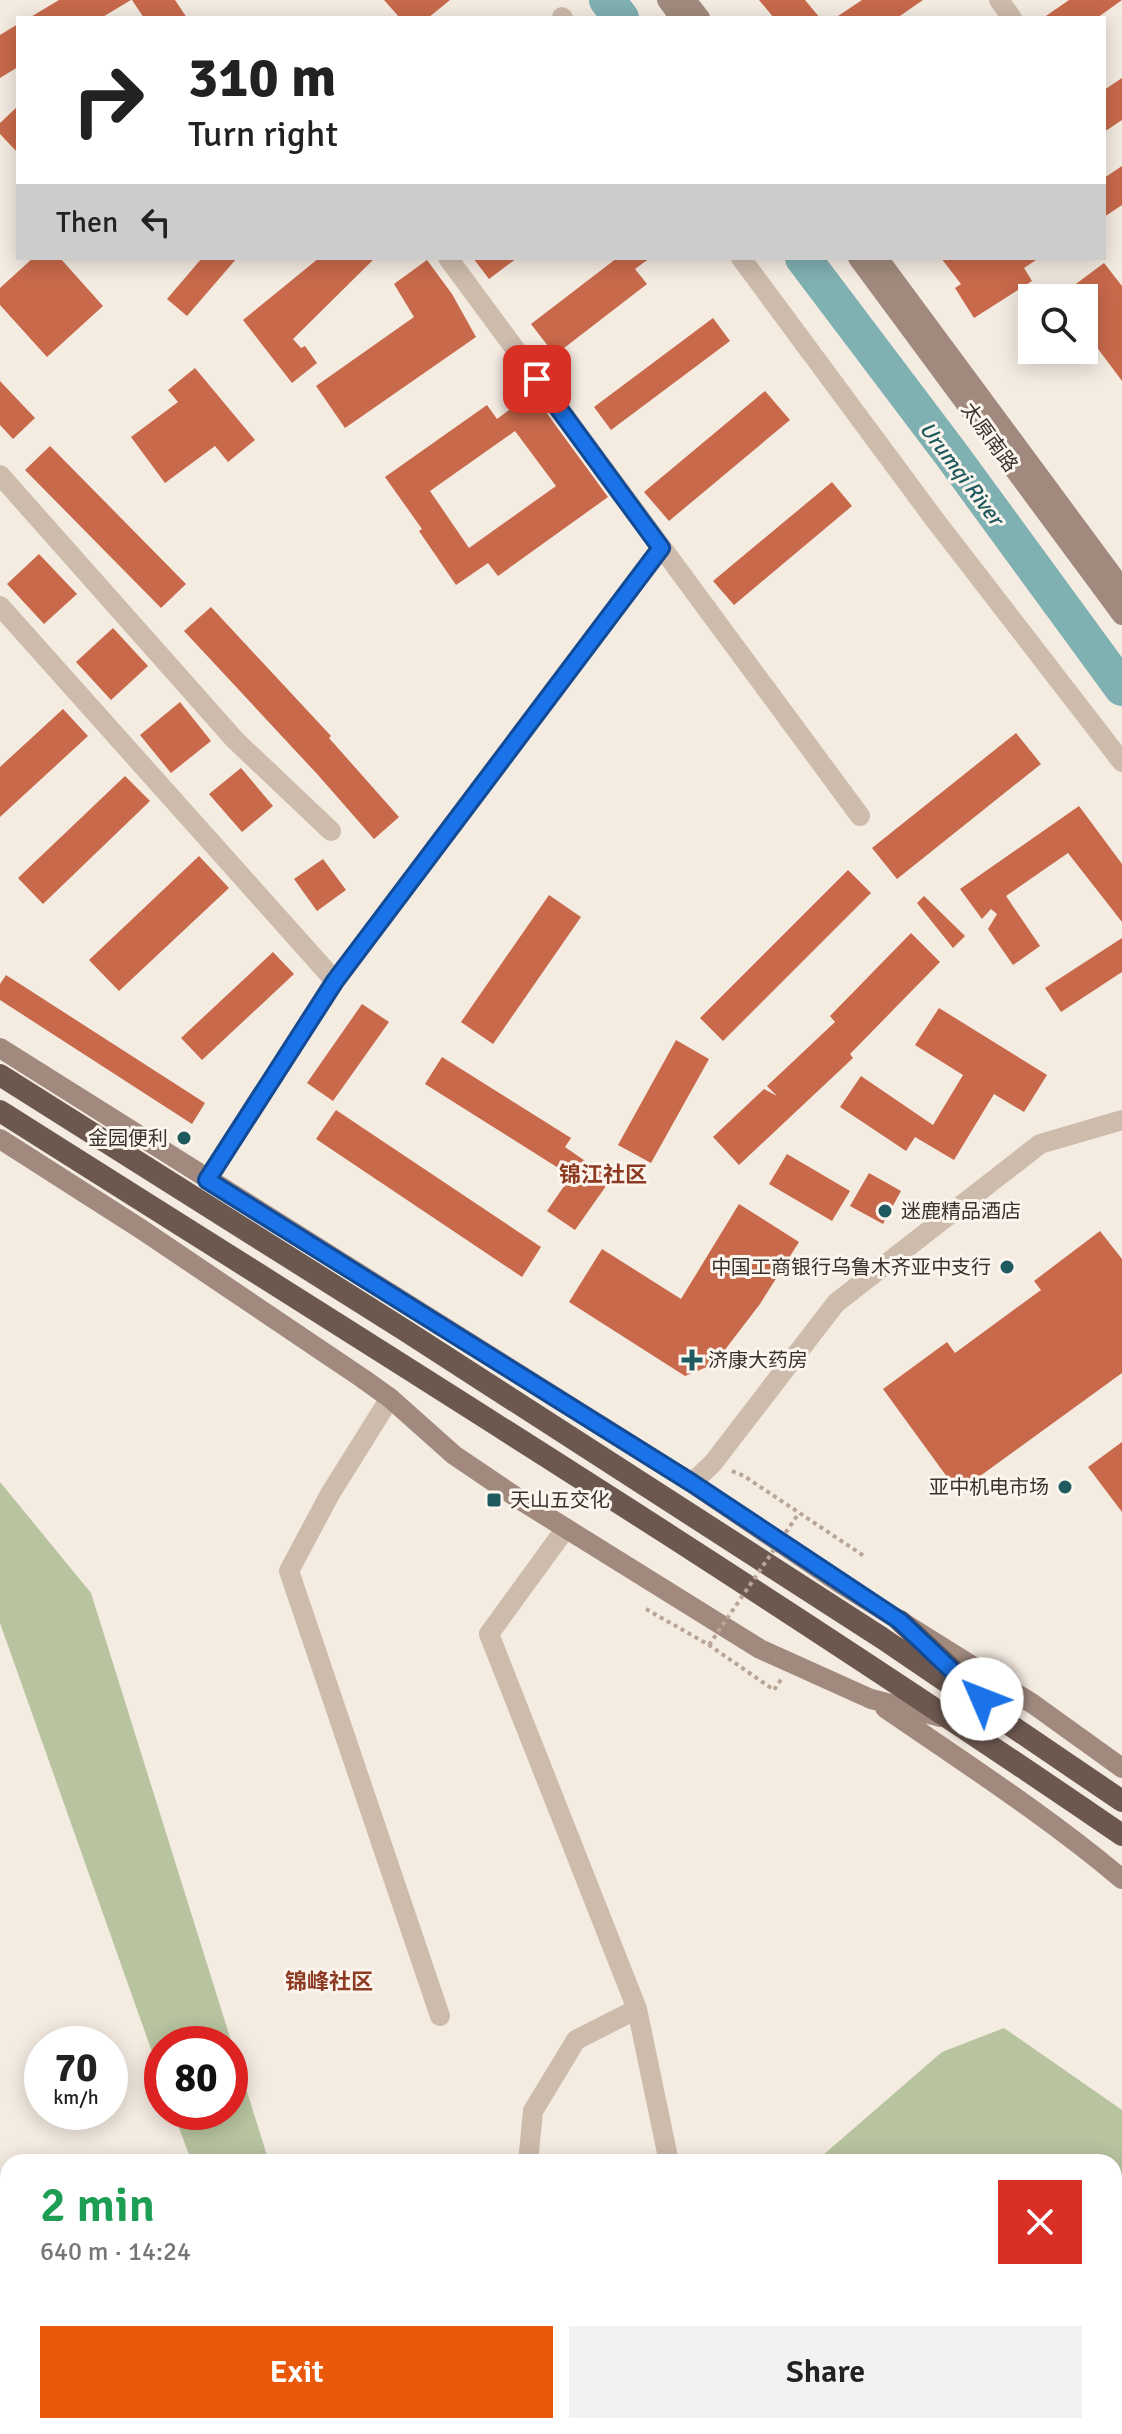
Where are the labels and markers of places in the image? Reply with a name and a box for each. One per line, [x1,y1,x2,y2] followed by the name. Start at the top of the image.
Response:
[503,345,571,413] pin
[88,1126,168,1151] place label: 金园便利
[175,1129,193,1147] marker: 金园便利
[901,1199,1021,1224] place label: 迷鹿精品酒店
[876,1202,894,1220] marker: 迷鹿精品酒店
[711,1255,991,1280] place label: 中国工商银行乌鲁木齐亚中支行
[998,1258,1016,1276] marker: 中国工商银行乌鲁木齐亚中支行
[708,1348,808,1373] place label: 济康大药房
[683,1351,701,1369] marker: 济康大药房
[929,1475,1049,1500] place label: 亚中机电市场
[1056,1478,1074,1496] marker: 亚中机电市场
[510,1488,610,1513] place label: 天山五交化
[485,1491,503,1509] marker: 天山五交化

